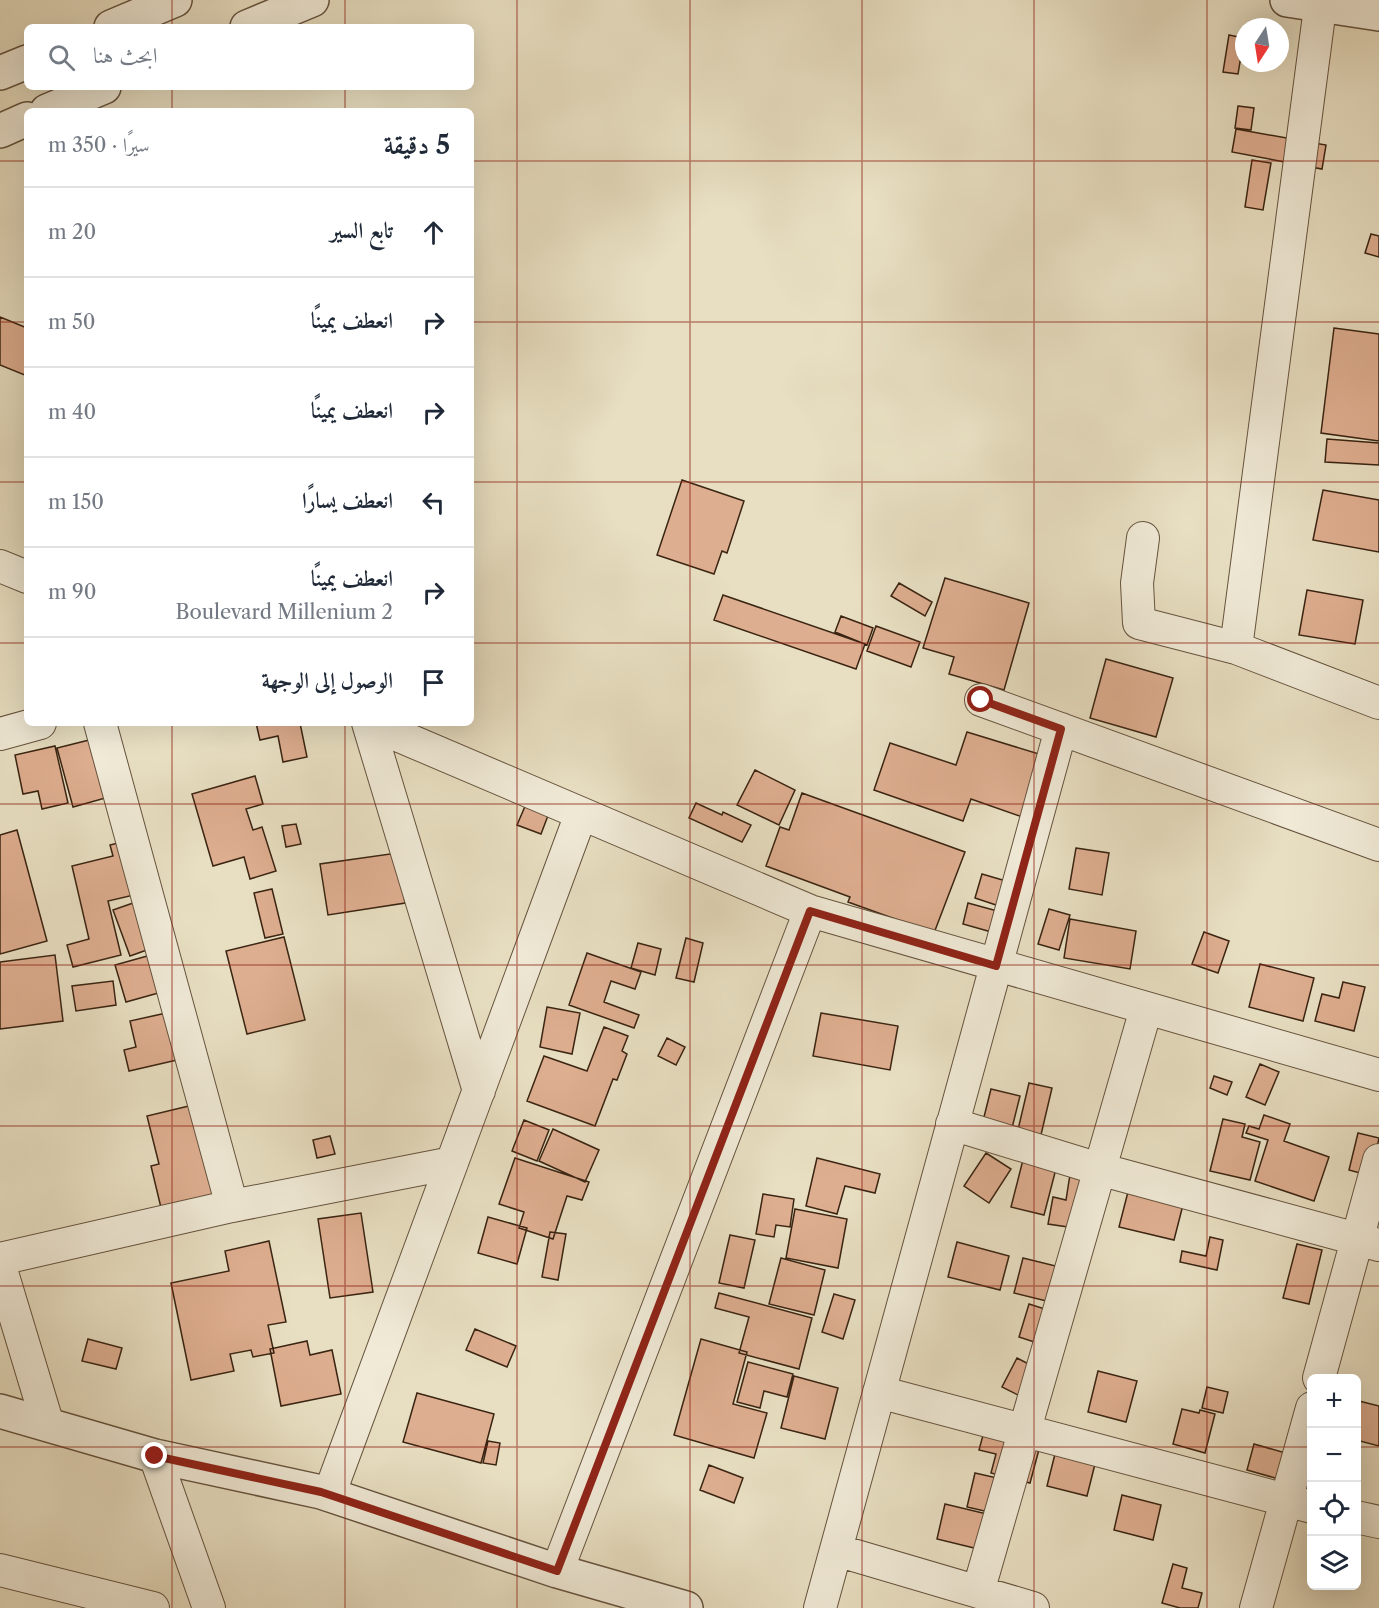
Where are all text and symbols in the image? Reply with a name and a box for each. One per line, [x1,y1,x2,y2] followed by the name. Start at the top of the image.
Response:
[1235,18,1289,72] north arrow
[24,24,474,90] search box
[45,41,78,74] icon: search
[93,42,158,69] text: ابحث هنا
[384,129,450,161] text: 5 دقيقة
[48,133,150,157] text: سيرًا · 350 m
[417,216,450,249] icon: ahead
[330,217,393,244] text: تابع السير
[48,220,96,244] text: 20 m
[417,306,450,339] icon: right
[311,307,393,334] text: انعطف يمينًا
[48,310,96,334] text: 50 m
[417,396,450,429] icon: right
[311,397,393,424] text: انعطف يمينًا
[48,400,96,424] text: 40 m
[417,486,450,519] icon: left
[302,487,393,514] text: انعطف يسارًا
[48,490,104,514] text: 150 m
[311,565,393,592] text: انعطف يمينًا
[417,576,450,609] icon: right
[48,580,96,604] text: 90 m
[175,600,393,624] text: Boulevard Millenium 2
[417,666,450,699] icon: arrive
[261,667,393,694] text: الوصول إلى الوجهة
[967,686,993,712] route start
[1307,1374,1361,1590] map controls
[1307,1374,1361,1428] button: +
[1307,1428,1361,1482] button: −
[141,1442,167,1468] route end
[1307,1482,1361,1536] button: locate
[1307,1536,1361,1590] button: layers

